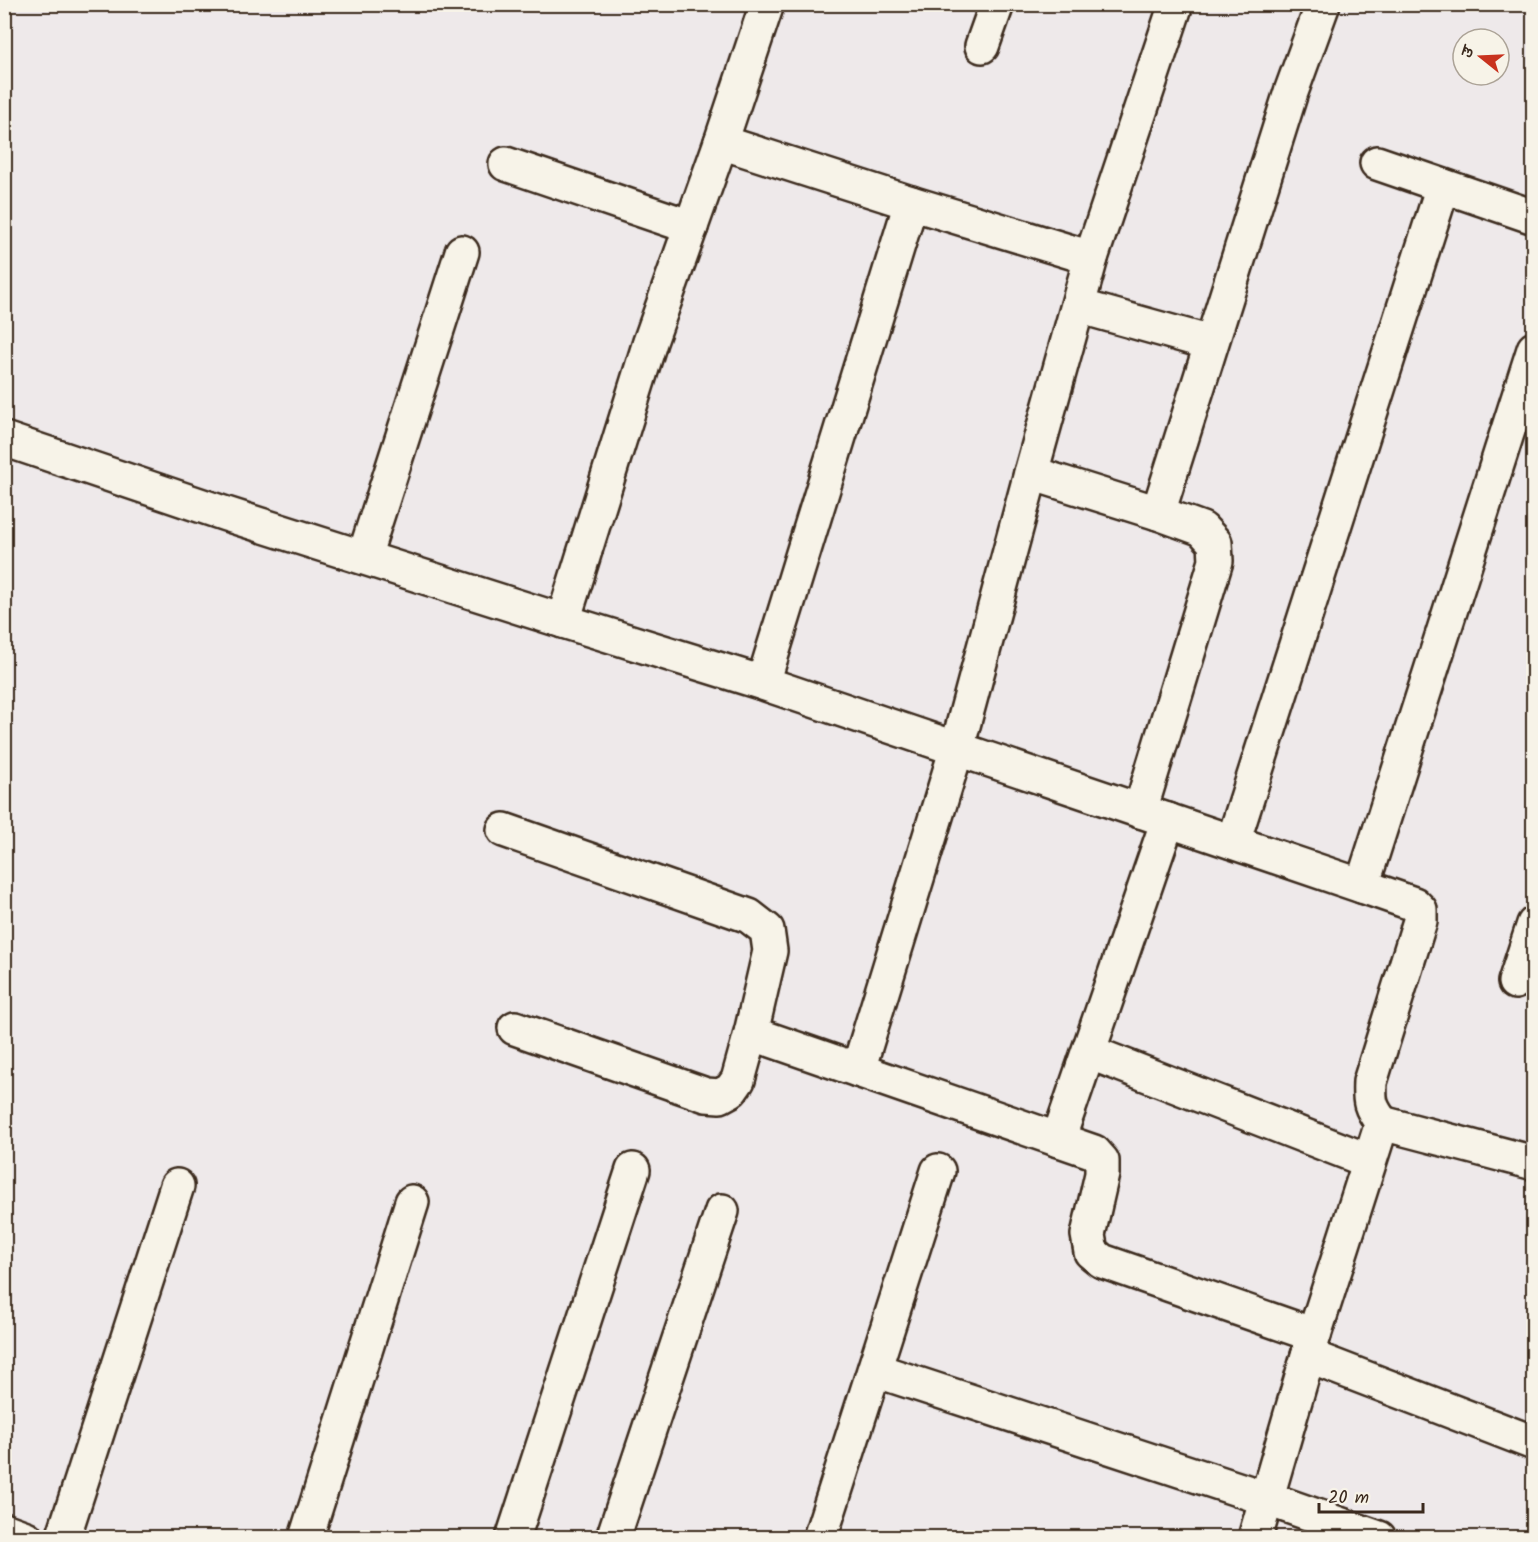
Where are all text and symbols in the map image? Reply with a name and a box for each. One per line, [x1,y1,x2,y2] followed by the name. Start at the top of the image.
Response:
[1451,27,1511,87] north arrow
[1455,41,1483,61] text: उ
[1319,1476,1422,1514] scale bar
[1328,1484,1369,1513] text: 20 m

